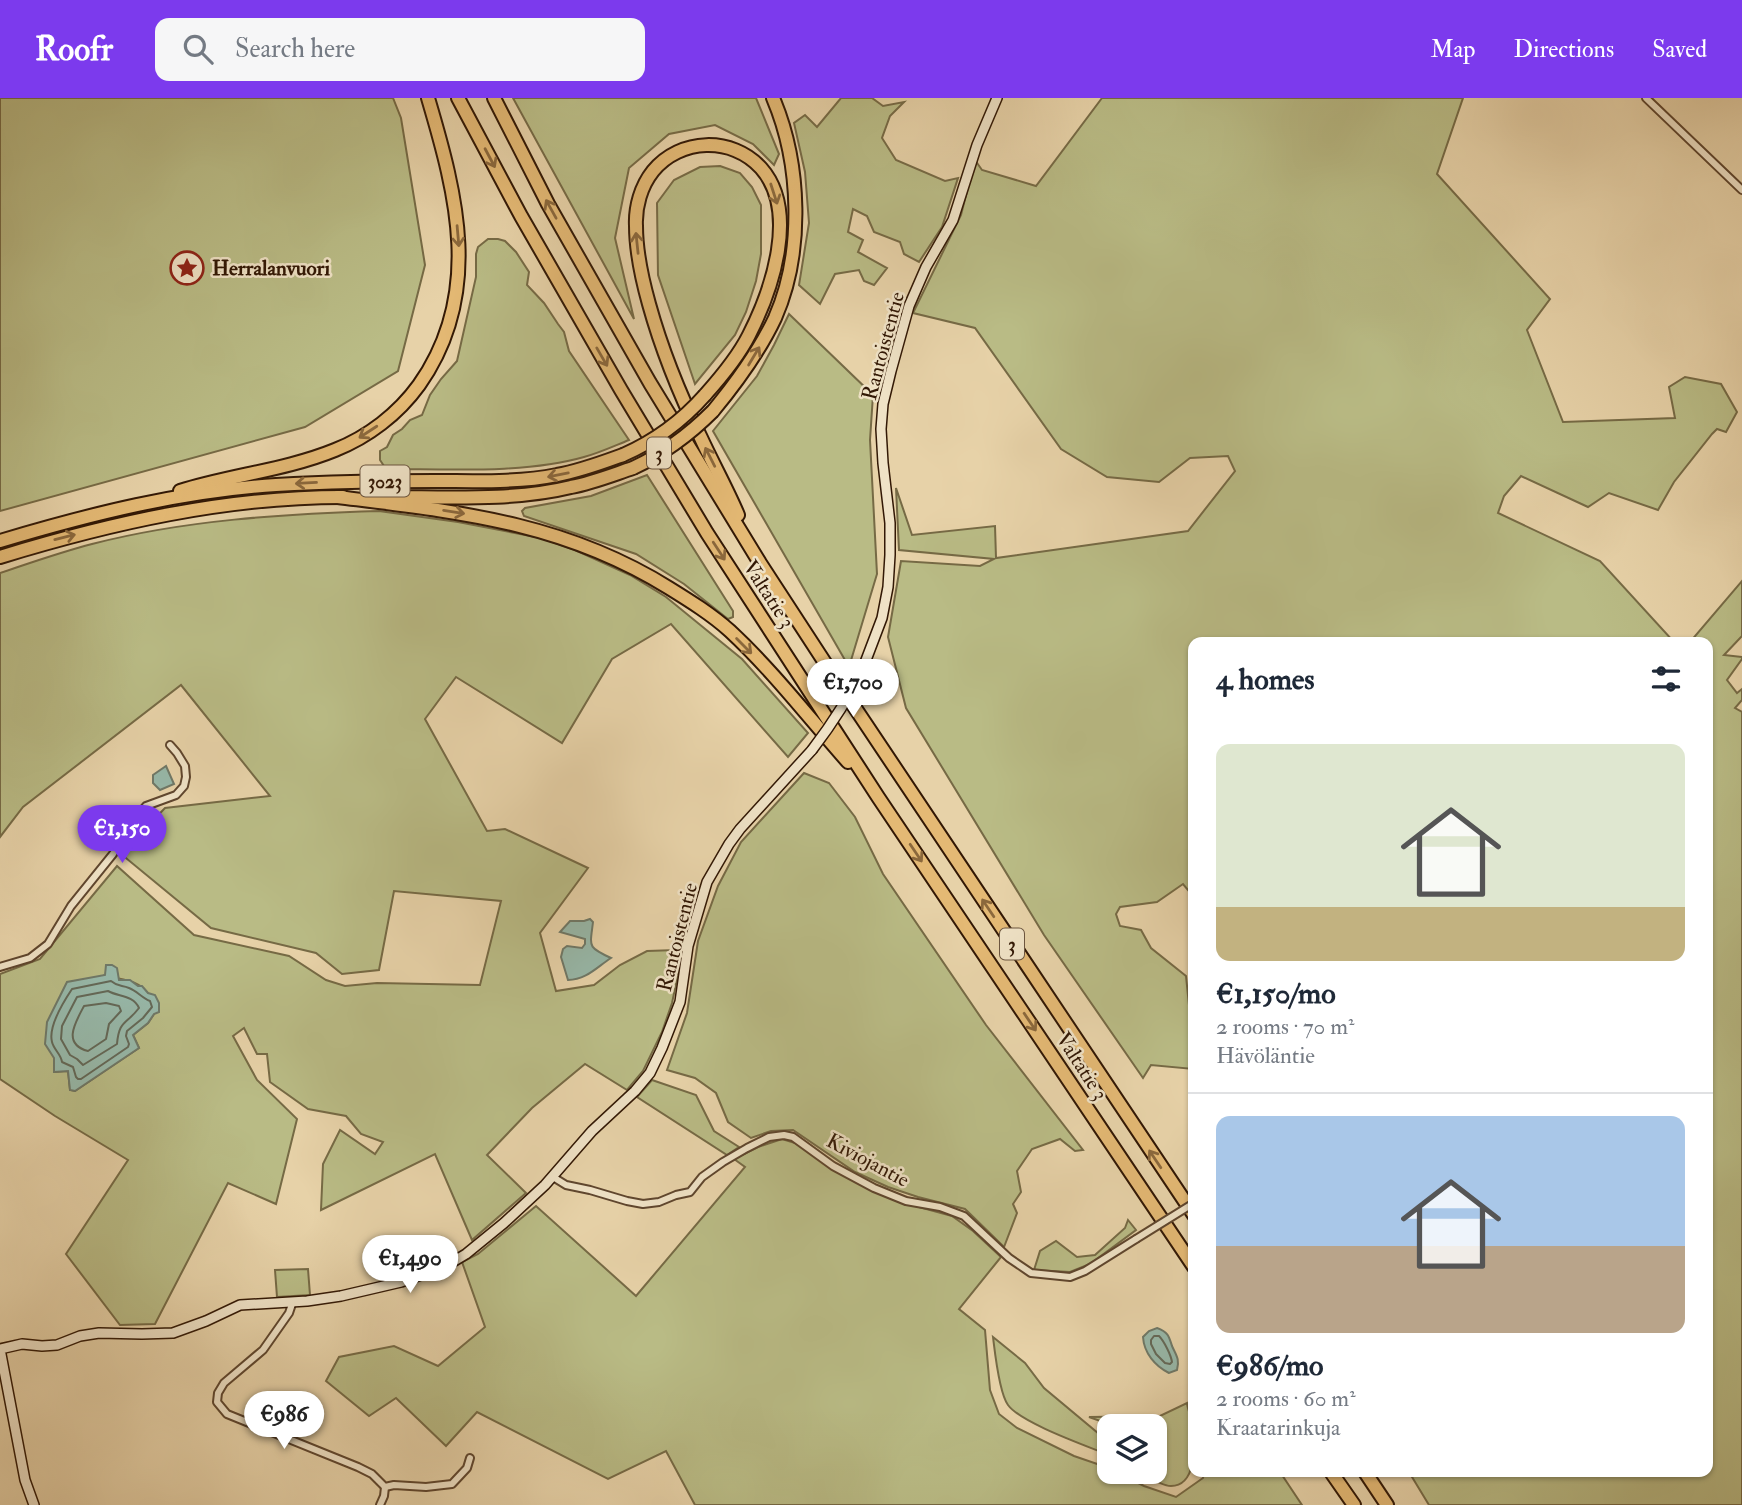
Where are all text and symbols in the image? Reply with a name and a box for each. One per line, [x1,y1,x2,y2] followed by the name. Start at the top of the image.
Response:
[155,18,645,81] search box
[35,29,113,70] text: Roofr
[179,30,217,68] icon: search
[235,33,355,65] text: Search here
[1430,34,1475,65] text: Map
[1513,34,1614,65] text: Directions
[1652,34,1707,65] text: Saved
[483,148,497,168] one-way arrow
[769,183,782,205] one-way arrow
[544,199,558,219] one-way arrow
[452,224,465,247] one-way arrow
[630,232,643,255] one-way arrow
[168,249,206,287] place icon: Herralanvuori
[212,255,330,282] place label: Herralanvuori
[856,289,911,403] street label: Rantoistentie
[595,346,609,366] one-way arrow
[747,347,761,367] one-way arrow
[358,425,378,439] one-way arrow
[647,438,671,468] road number: 3
[703,447,717,468] one-way arrow
[360,466,410,496] road number: 3023
[547,469,570,482] one-way arrow
[295,477,318,490] one-way arrow
[442,506,465,519] one-way arrow
[54,530,76,543] one-way arrow
[712,541,726,561] one-way arrow
[737,555,801,633] street label: Valtatie 3
[736,637,753,654] one-way arrow
[796,660,910,719] pin: €1,700
[1647,660,1685,698] icon: filters
[1216,661,1315,698] text: 4 homes
[823,667,883,696] text: €1,700
[1388,789,1514,915] icon: home
[65,806,179,865] pin: €1,150
[94,813,150,842] text: €1,150
[909,843,923,862] one-way arrow
[651,880,704,994] street label: Rantoistentie
[981,899,995,918] one-way arrow
[1000,929,1024,960] road number: 3
[1216,975,1336,1012] text: €1,150/mo
[1023,1011,1037,1031] one-way arrow
[1216,1012,1355,1041] text: 2 rooms · 70 m²
[1050,1027,1114,1105] street label: Valtatie 3
[1216,1041,1315,1070] text: Hävöläntie
[822,1127,914,1194] street label: Kiviojantie
[1148,1149,1162,1169] one-way arrow
[1388,1161,1514,1287] icon: home
[353,1236,467,1295] pin: €1,490
[378,1243,442,1272] text: €1,490
[1216,1347,1324,1384] text: €986/mo
[1216,1384,1356,1413] text: 2 rooms · 60 m²
[243,1392,325,1451] pin: €986
[260,1399,308,1428] text: €986
[1216,1413,1341,1442] text: Kraatarinkuja
[1097,1414,1167,1484] map controls
[1097,1414,1167,1484] button: layers

